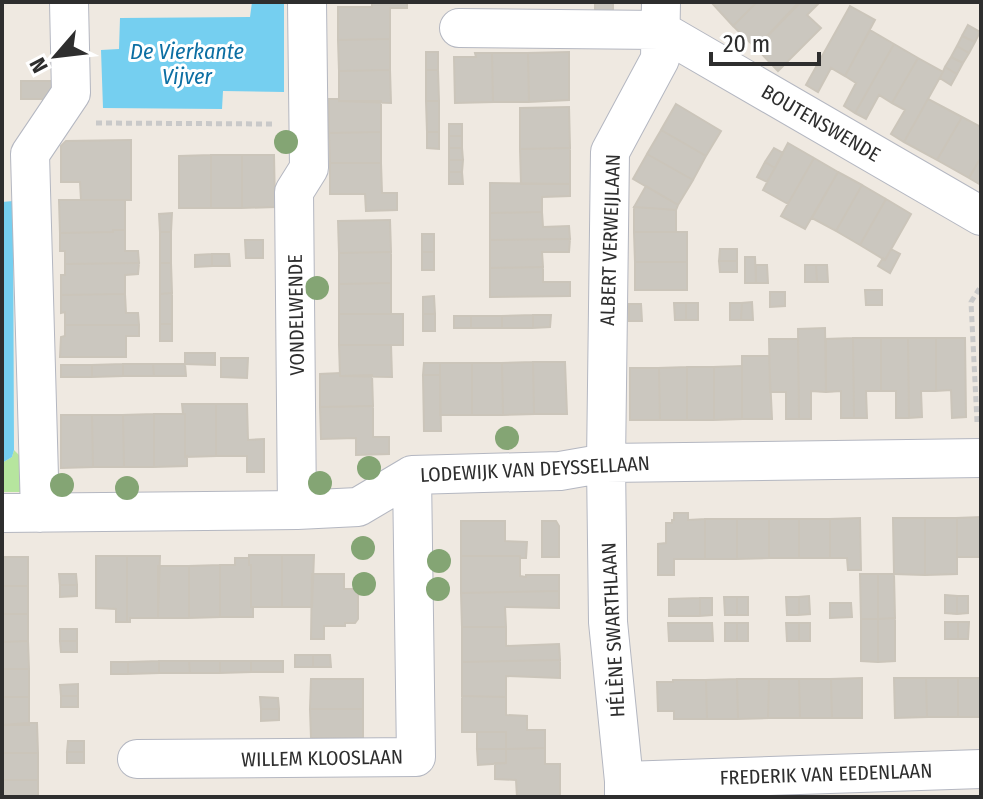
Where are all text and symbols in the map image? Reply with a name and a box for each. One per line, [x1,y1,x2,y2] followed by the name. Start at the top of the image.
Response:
[16,16,96,96] north arrow
[711,16,819,66] scale bar
[723,30,770,58] text: 20 m
[130,38,244,90] water label: De Vierkante Vijver
[24,53,54,77] text: N
[757,79,885,167] street label: BOUTENSWENDE
[595,154,625,326] street label: ALBERT VERWEIJLAAN
[283,254,309,376] street label: VONDELWENDE
[419,451,651,487] street label: LODEWIJK VAN DEYSSELLAAN
[596,542,630,718] street label: HÉLÈNE SWARTHLAAN
[241,745,403,771] street label: WILLEM KLOOSLAAN
[719,758,933,790] street label: FREDERIK VAN EEDENLAAN

